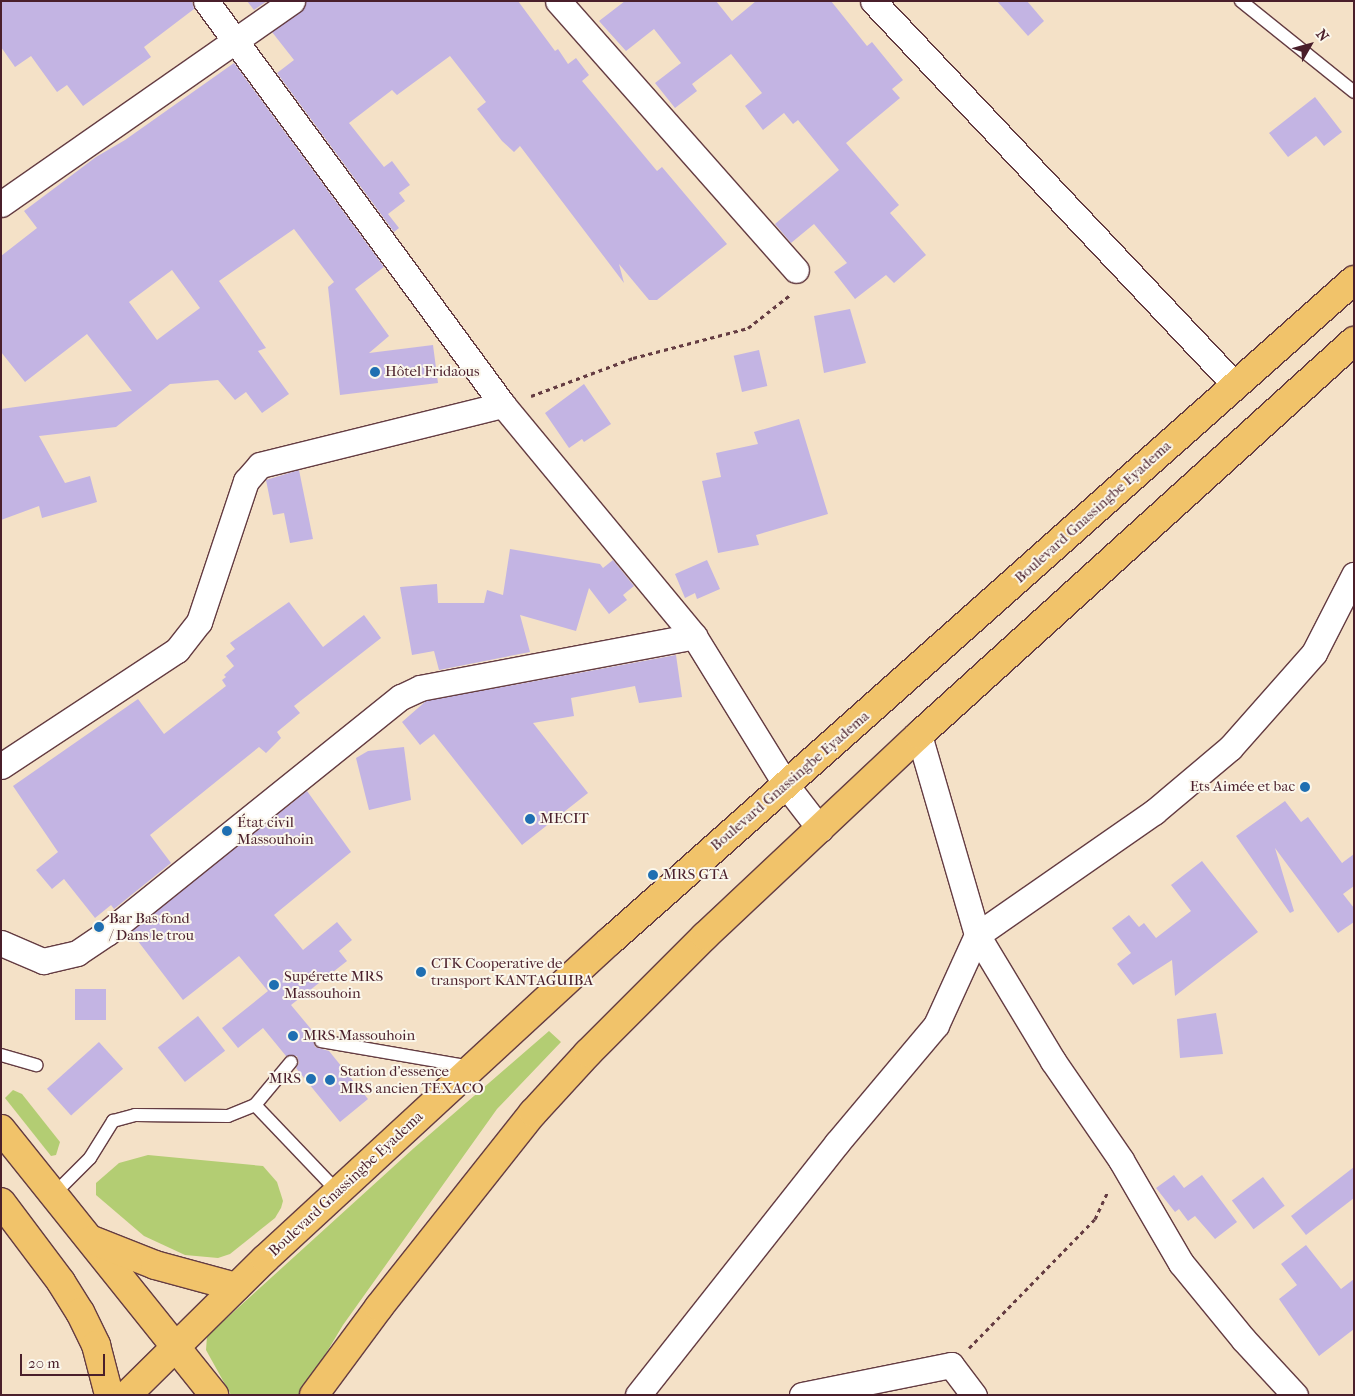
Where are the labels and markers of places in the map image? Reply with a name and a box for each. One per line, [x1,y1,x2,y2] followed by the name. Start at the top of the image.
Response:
[385,363,480,381] place label: Hôtel Fridaous
[369,366,381,378] marker: Hôtel Fridaous
[1190,778,1295,796] place label: Ets Aimée et bac
[1299,781,1311,793] marker: Ets Aimée et bac
[540,810,589,828] place label: MECIT
[237,813,314,848] place label: État civil Massouhoin
[524,813,536,825] marker: MECIT
[221,825,233,837] marker: État civil Massouhoin
[663,866,729,884] place label: MRS GTA
[647,869,659,881] marker: MRS GTA
[109,909,194,944] place label: Bar Bas fond / Dans le trou
[93,921,105,933] marker: Bar Bas fond / Dans le trou
[431,954,593,989] place label: CTK Cooperative de transport KANTAGUIBA
[415,966,427,978] marker: CTK Cooperative de transport KANTAGUIBA
[284,967,383,1002] place label: Supérette MRS Massouhoin
[268,979,280,991] marker: Supérette MRS Massouhoin
[303,1027,415,1045] place label: MRS Massouhoin
[287,1030,299,1042] marker: MRS Massouhoin
[340,1062,484,1097] place label: Station d'essence MRS ancien TEXACO
[269,1070,301,1088] place label: MRS
[305,1073,317,1085] marker: MRS
[324,1074,336,1086] marker: Station d'essence MRS ancien TEXACO

